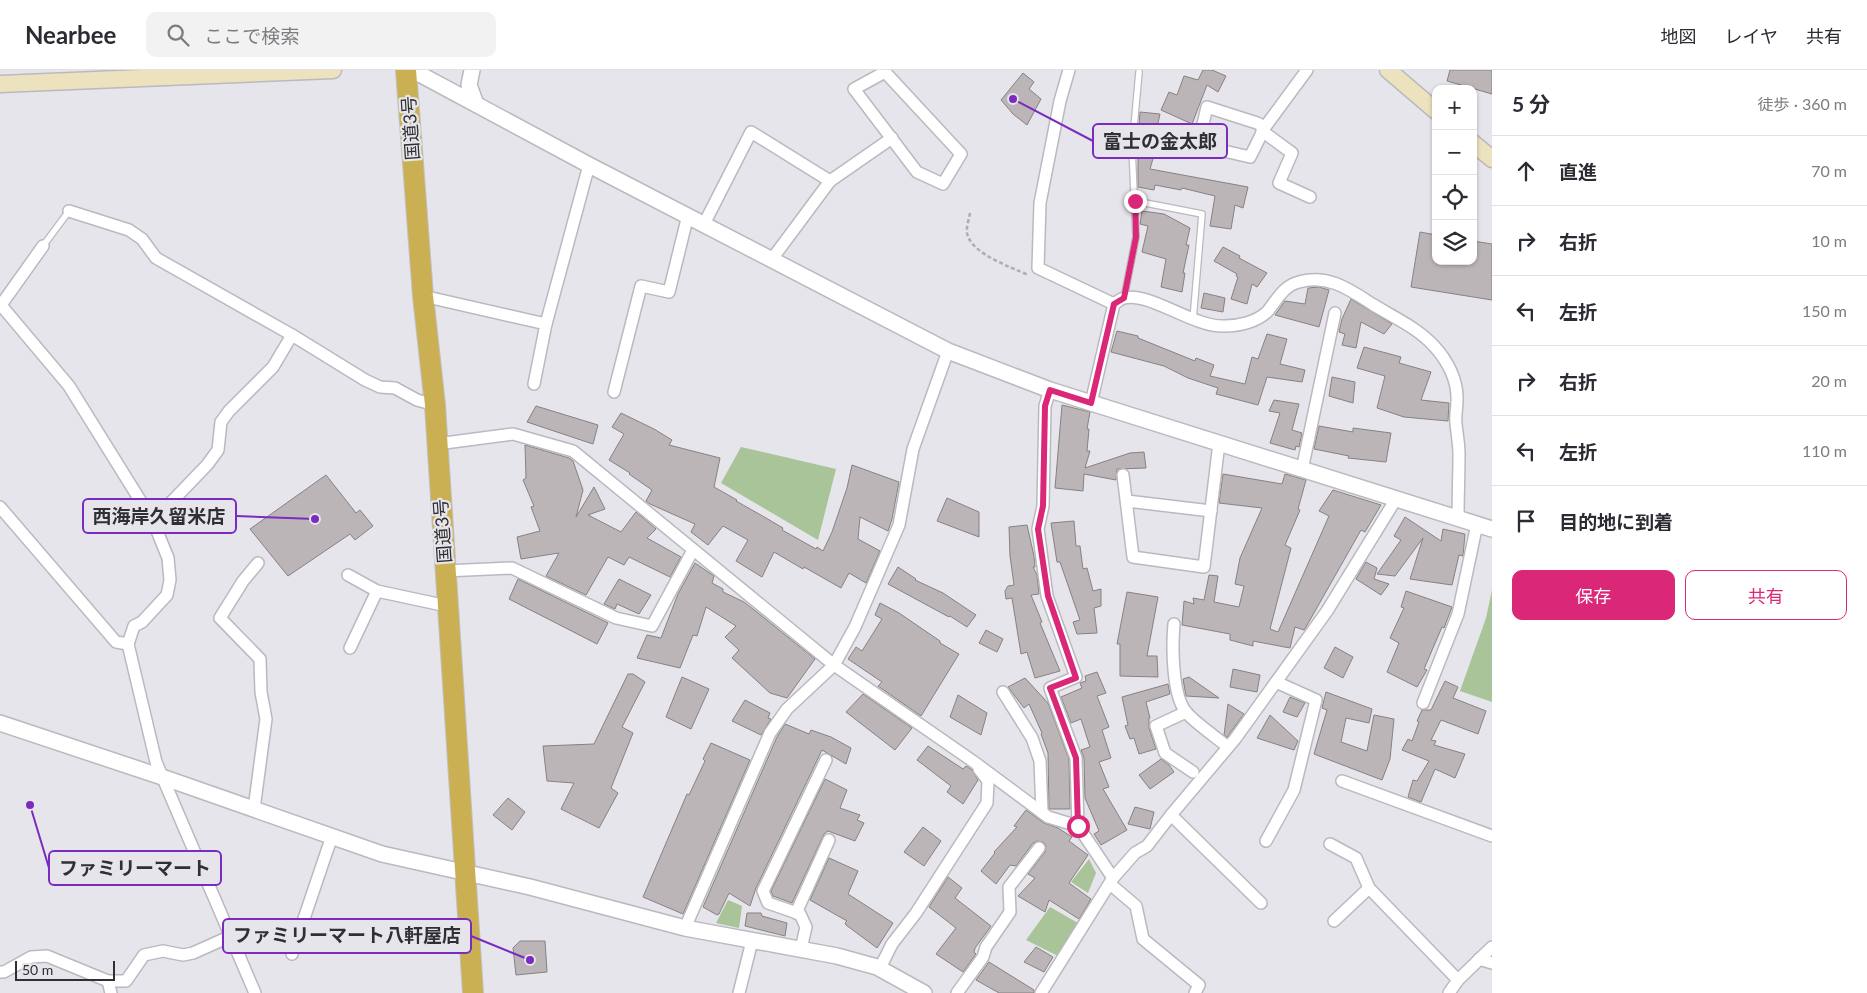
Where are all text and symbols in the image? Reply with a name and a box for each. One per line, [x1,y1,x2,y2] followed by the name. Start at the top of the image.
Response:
[146,12,496,57] search box
[25,20,116,49] text: Nearbee
[164,21,192,49] icon: search
[204,24,299,47] text: ここで検索
[1661,25,1697,47] text: 地図
[1725,25,1778,47] text: レイヤ
[1806,25,1842,47] text: 共有
[1432,85,1477,265] map controls
[1432,85,1477,130] button: +
[1512,91,1550,116] text: 5 分
[1758,94,1847,113] text: 徒歩 · 360 m
[397,95,423,161] street label: 国道3号
[1093,124,1227,158] callout: 富士の金太郎
[1103,129,1217,152] text: 富士の金太郎
[1432,130,1477,175] button: −
[1512,157,1540,185] icon: ahead
[1559,160,1597,183] text: 直進
[1811,161,1847,180] text: 70 m
[1432,175,1477,220] button: locate
[1124,190,1147,213] route end
[1432,220,1477,265] button: layers
[1512,227,1540,255] icon: right
[1559,230,1597,253] text: 右折
[1811,231,1847,250] text: 10 m
[1512,297,1540,325] icon: left
[1559,300,1597,323] text: 左折
[1802,301,1847,320] text: 150 m
[1512,367,1540,395] icon: right
[1559,370,1597,393] text: 右折
[1811,371,1847,390] text: 20 m
[1512,437,1540,465] icon: left
[1559,440,1597,463] text: 左折
[1802,441,1847,460] text: 110 m
[429,498,455,564] street label: 国道3号
[83,499,236,533] callout: 西海岸久留米店
[92,504,226,527] text: 西海岸久留米店
[1512,507,1540,535] icon: arrive
[1559,510,1673,533] text: 目的地に到着
[1512,570,1675,620] button: 保存
[1685,570,1847,620] button: 共有
[1067,815,1090,838] route start
[49,851,221,885] callout: ファミリーマート
[59,856,211,879] text: ファミリーマート
[223,919,471,953] callout: ファミリーマート八軒屋店
[233,923,461,946] text: ファミリーマート八軒屋店
[15,958,115,981] scale bar
[22,961,53,978] text: 50 m

